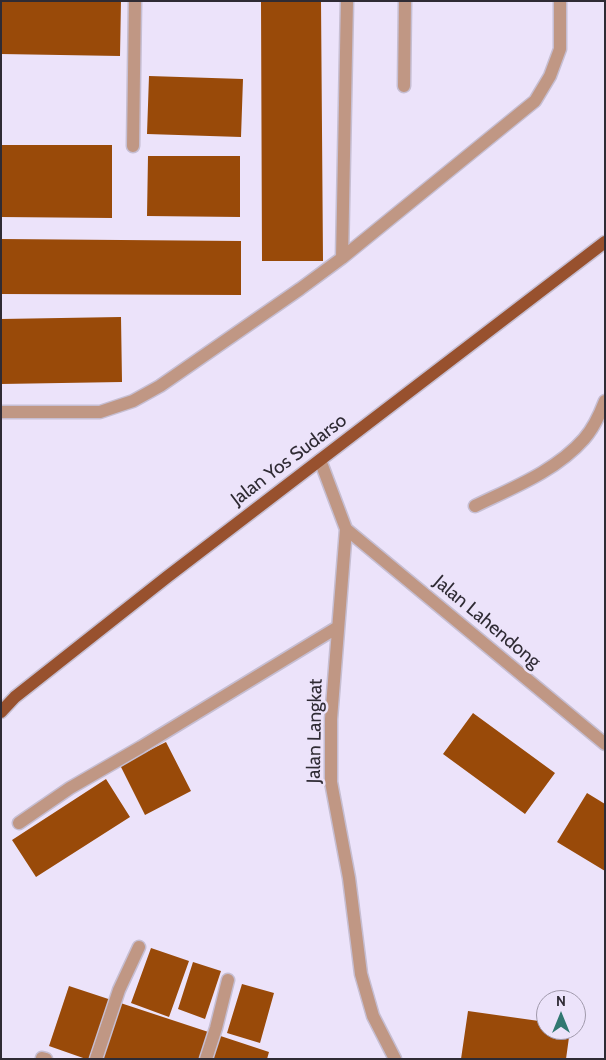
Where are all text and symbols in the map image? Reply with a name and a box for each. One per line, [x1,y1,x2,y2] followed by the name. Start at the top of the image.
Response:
[227,409,351,511] street label: Jalan Yos Sudarso
[429,571,545,673] street label: Jalan Lahendong
[303,678,327,784] street label: Jalan Langkat
[536,990,586,1040] north arrow
[556,992,566,1010] text: N

